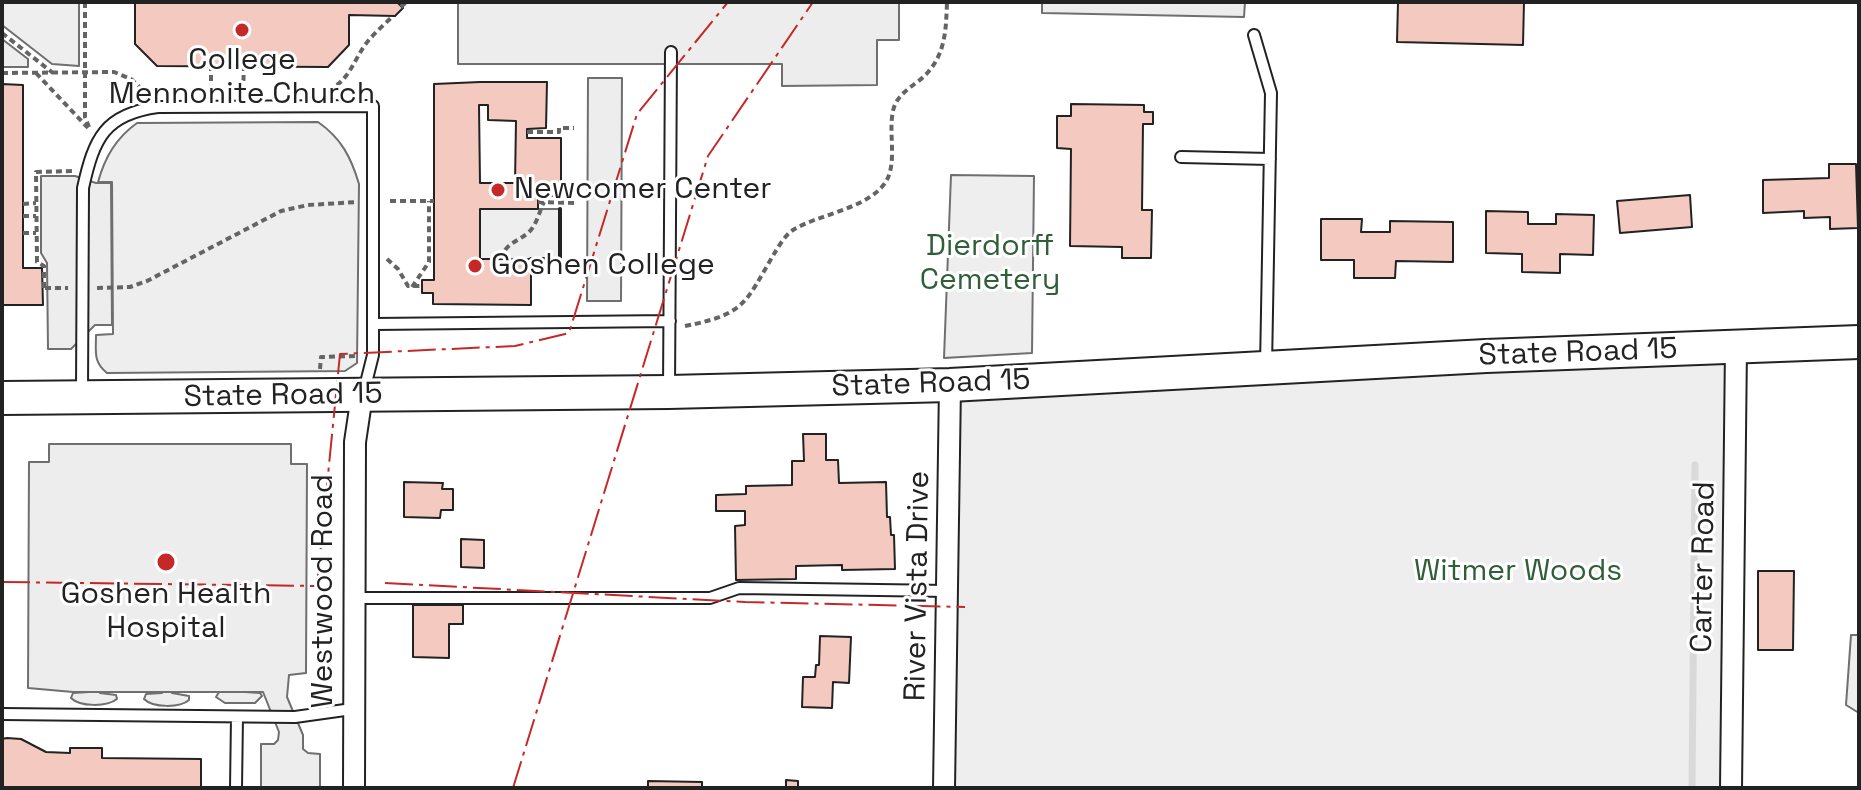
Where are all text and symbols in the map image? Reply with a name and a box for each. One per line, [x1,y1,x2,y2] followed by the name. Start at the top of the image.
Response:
[233,21,251,39] marker: College Mennonite Church
[109,43,375,114] place label: College Mennonite Church
[514,172,772,208] place label: Newcomer Center
[489,181,507,199] marker: Newcomer Center
[920,229,1060,300] park label: Dierdorff Cemetery
[491,248,715,284] place label: Goshen College
[466,257,484,275] marker: Goshen College
[1478,332,1678,374] street label: State Road 15
[831,363,1031,405] street label: State Road 15
[183,376,383,416] street label: State Road 15
[898,470,938,702] street label: River Vista Drive
[306,474,342,708] street label: Westwood Road
[1685,481,1723,653] street label: Carter Road
[155,551,177,573] marker: Goshen Health Hospital
[1414,554,1622,590] park label: Witmer Woods
[61,577,271,648] place label: Goshen Health Hospital

